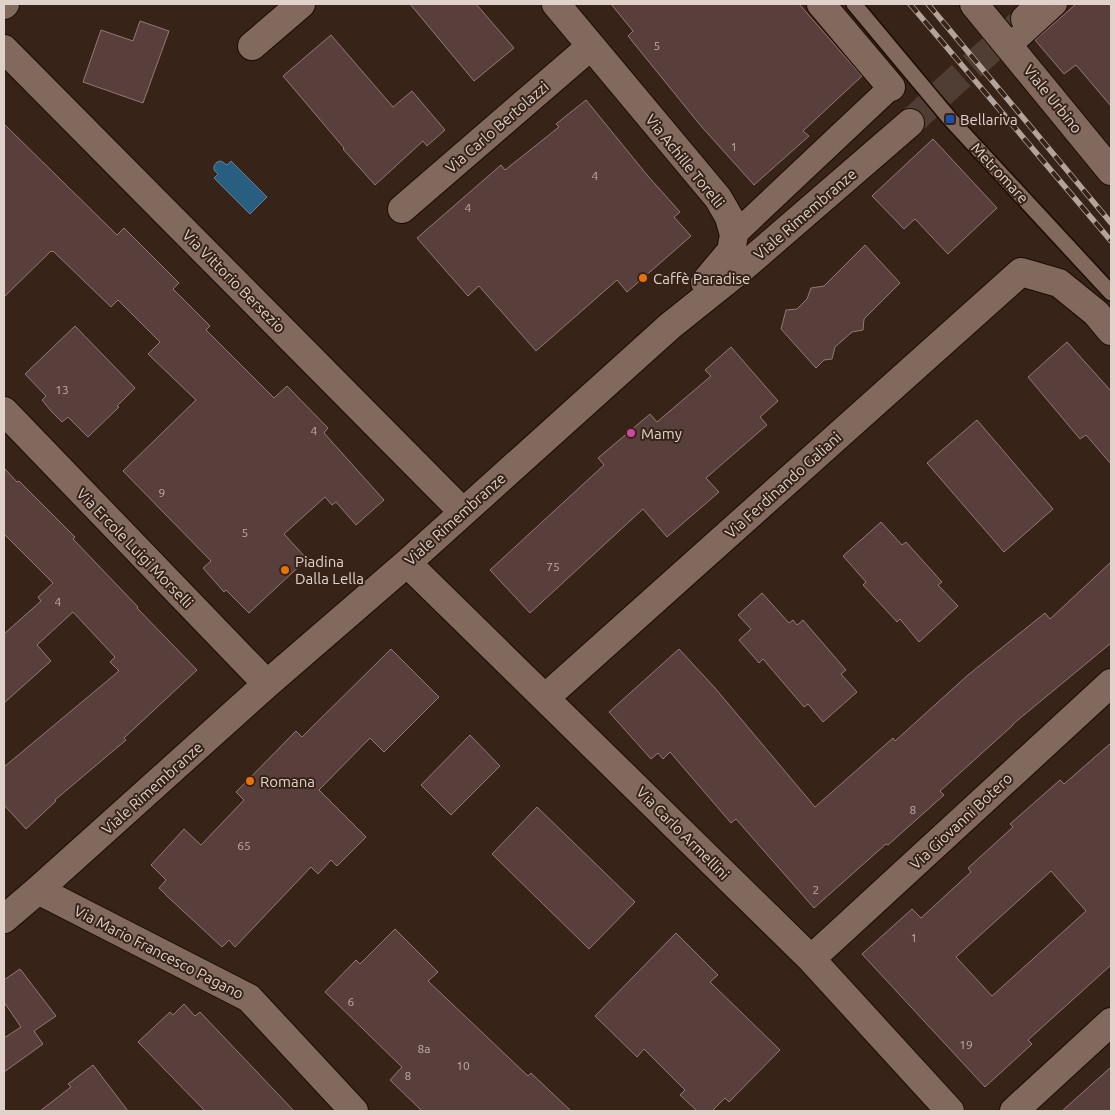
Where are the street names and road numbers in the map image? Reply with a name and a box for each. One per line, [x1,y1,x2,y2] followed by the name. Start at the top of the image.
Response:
[1020,62,1086,136] street label: Viale Urbino
[442,78,552,176] street label: Via Carlo Bertolazzi
[642,111,728,211] street label: Via Achille Torelli
[968,139,1032,207] street label: Metromare
[750,165,860,263] street label: Viale Rimembranze
[179,226,289,336] street label: Via Vittorio Bersezio
[722,428,844,542] street label: Via Ferdinando Galiani
[401,469,509,569] street label: Viale Rimembranze
[73,485,197,611] street label: Via Ercole Luigi Morselli
[98,738,206,838] street label: Viale Rimembranze
[906,769,1016,873] street label: Via Giovanni Botero
[633,783,733,883] street label: Via Carlo Armellini
[71,902,247,1002] street label: Via Mario Francesco Pagano

